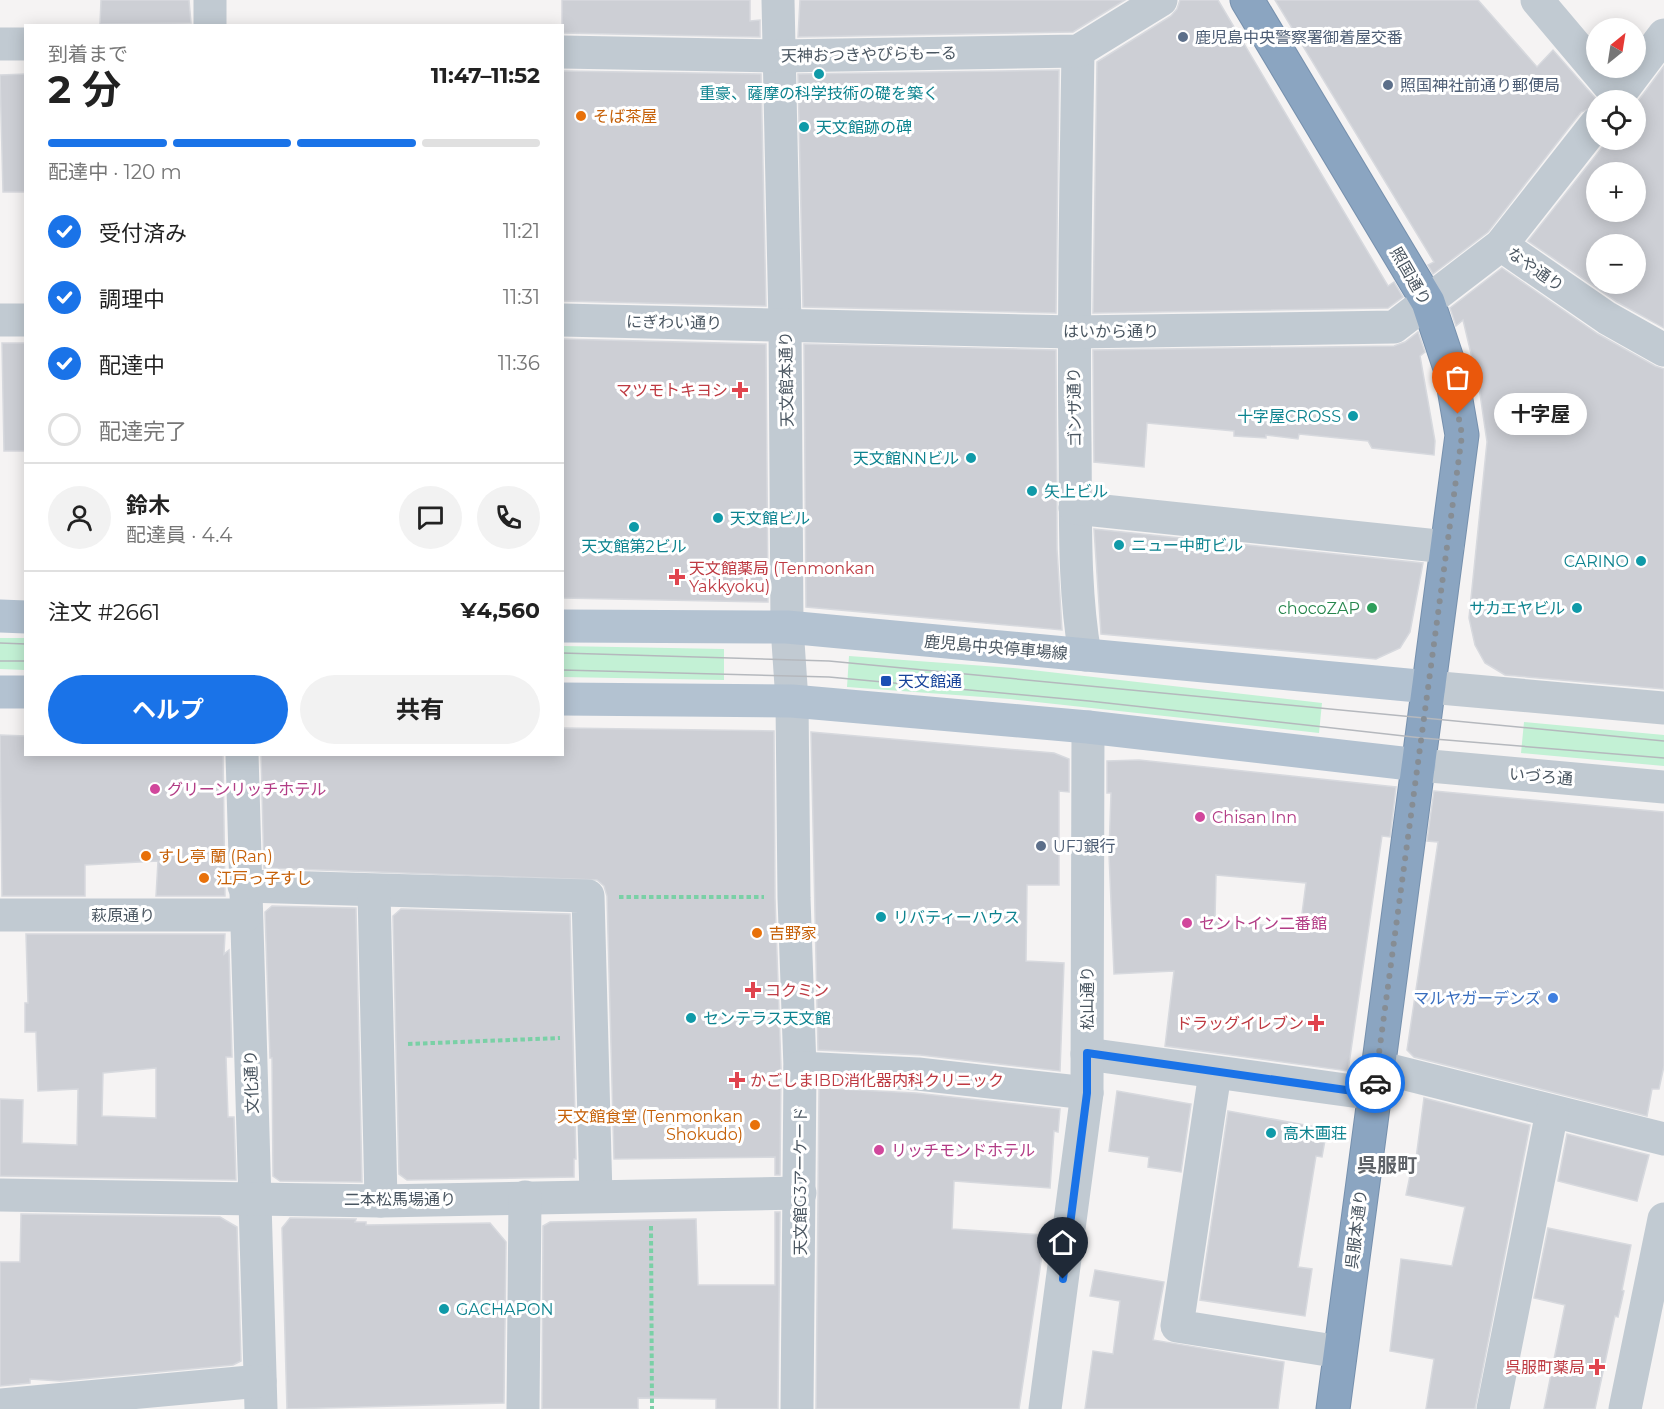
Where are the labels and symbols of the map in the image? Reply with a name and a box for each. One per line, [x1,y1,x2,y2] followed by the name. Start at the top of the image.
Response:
[1586,18,1646,78] north arrow
[1195,28,1403,47] place label: 鹿児島中央警察署御着屋交番
[1176,30,1190,44] marker: 鹿児島中央警察署御着屋交番
[781,43,957,66] street label: 天神おつきやぴらもーる
[812,67,826,81] marker: 重豪、薩摩の科学技術の礎を築く
[1400,76,1560,95] place label: 照国神社前通り郵便局
[1381,78,1395,92] marker: 照国神社前通り郵便局
[699,84,939,103] place label: 重豪、薩摩の科学技術の礎を築く
[593,107,657,126] place label: そば茶屋
[574,109,588,123] marker: そば茶屋
[816,118,912,137] place label: 天文館跡の碑
[797,120,811,134] marker: 天文館跡の碑
[1504,243,1567,296] street label: なや通り
[1386,244,1435,309] street label: 照国通り
[626,312,722,333] street label: にぎわい通り
[1063,322,1159,341] street label: はいから通り
[776,331,797,427] street label: 天文館本通り
[1432,352,1483,414] pin
[1064,367,1085,447] street label: ゴンザ通り
[616,381,728,400] place label: マツモトキヨシ
[733,383,747,397] marker: マツモトキヨシ
[1494,393,1587,435] callout: 十字屋
[1237,407,1341,426] place label: 十字屋CROSS
[1346,409,1360,423] marker: 十字屋CROSS
[853,449,959,468] place label: 天文館NNビル
[964,451,978,465] marker: 天文館NNビル
[1044,482,1108,501] place label: 矢上ビル
[1025,484,1039,498] marker: 矢上ビル
[730,509,810,528] place label: 天文館ビル
[711,511,725,525] marker: 天文館ビル
[627,520,641,534] marker: 天文館第2ビル
[1131,536,1243,555] place label: ニュー中町ビル
[581,537,687,556] place label: 天文館第2ビル
[1112,538,1126,552] marker: ニュー中町ビル
[1564,552,1629,571] place label: CARINO
[1634,554,1648,568] marker: CARINO
[689,559,875,596] place label: 天文館薬局 (Tenmonkan Yakkyoku)
[670,570,684,584] marker: 天文館薬局 (Tenmonkan Yakkyoku)
[1278,599,1360,618] place label: chocoZAP
[1469,599,1565,618] place label: サカエヤビル
[1365,601,1379,615] marker: chocoZAP
[1570,601,1584,615] marker: サカエヤビル
[923,632,1069,663] street label: 鹿児島中央停車場線
[898,672,962,691] place label: 天文館通
[879,674,893,688] marker: 天文館通
[1508,764,1574,789] street label: いづろ通
[167,780,326,799] place label: グリーンリッチホテル
[148,782,162,796] marker: グリーンリッチホテル
[1212,808,1297,827] place label: Chisan Inn
[1193,810,1207,824] marker: Chisan Inn
[1053,837,1116,856] place label: UFJ銀行
[1034,839,1048,853] marker: UFJ銀行
[158,847,273,866] place label: すし亭 蘭 (Ran)
[139,849,153,863] marker: すし亭 蘭 (Ran)
[216,869,312,888] place label: 江戸っ子すし
[197,871,211,885] marker: 江戸っ子すし
[91,906,155,925] street label: 萩原通り
[893,908,1020,927] place label: リバティーハウス
[874,910,888,924] marker: リバティーハウス
[1199,914,1327,933] place label: セントイン二番館
[1180,916,1194,930] marker: セントイン二番館
[769,924,817,943] place label: 吉野家
[750,926,764,940] marker: 吉野家
[1078,966,1097,1030] street label: 松山通り
[765,981,829,1000] place label: コクミン
[746,983,760,997] marker: コクミン
[1413,989,1541,1008] place label: マルヤガーデンズ
[1546,991,1560,1005] marker: マルヤガーデンズ
[703,1009,831,1028] place label: センテラス天文館
[684,1011,698,1025] marker: センテラス天文館
[1176,1014,1304,1033] place label: ドラッグイレブン
[1309,1016,1323,1030] marker: ドラッグイレブン
[241,1050,262,1114] street label: 文化通り
[1345,1053,1405,1113] courier
[728,1071,746,1089] marker: かごしまIBD消化器内科クリニック
[750,1071,1004,1090] place label: かごしまIBD消化器内科クリニック
[557,1107,743,1144] place label: 天文館食堂 (Tenmonkan Shokudo)
[791,1107,810,1255] street label: 天文館G3アーケード
[748,1118,762,1132] marker: 天文館食堂 (Tenmonkan Shokudo)
[1283,1124,1347,1143] place label: 高木画荘
[1264,1126,1278,1140] marker: 高木画荘
[891,1141,1035,1160] place label: リッチモンドホテル
[872,1143,886,1157] marker: リッチモンドホテル
[1357,1153,1417,1177] district label: 呉服町
[1342,1188,1371,1270] street label: 呉服本通り
[344,1190,456,1209] street label: 二本松馬場通り
[1037,1217,1088,1279] pin
[456,1300,553,1319] place label: GACHAPON
[437,1302,451,1316] marker: GACHAPON
[1505,1358,1585,1377] place label: 呉服町薬局
[1590,1360,1604,1374] marker: 呉服町薬局

